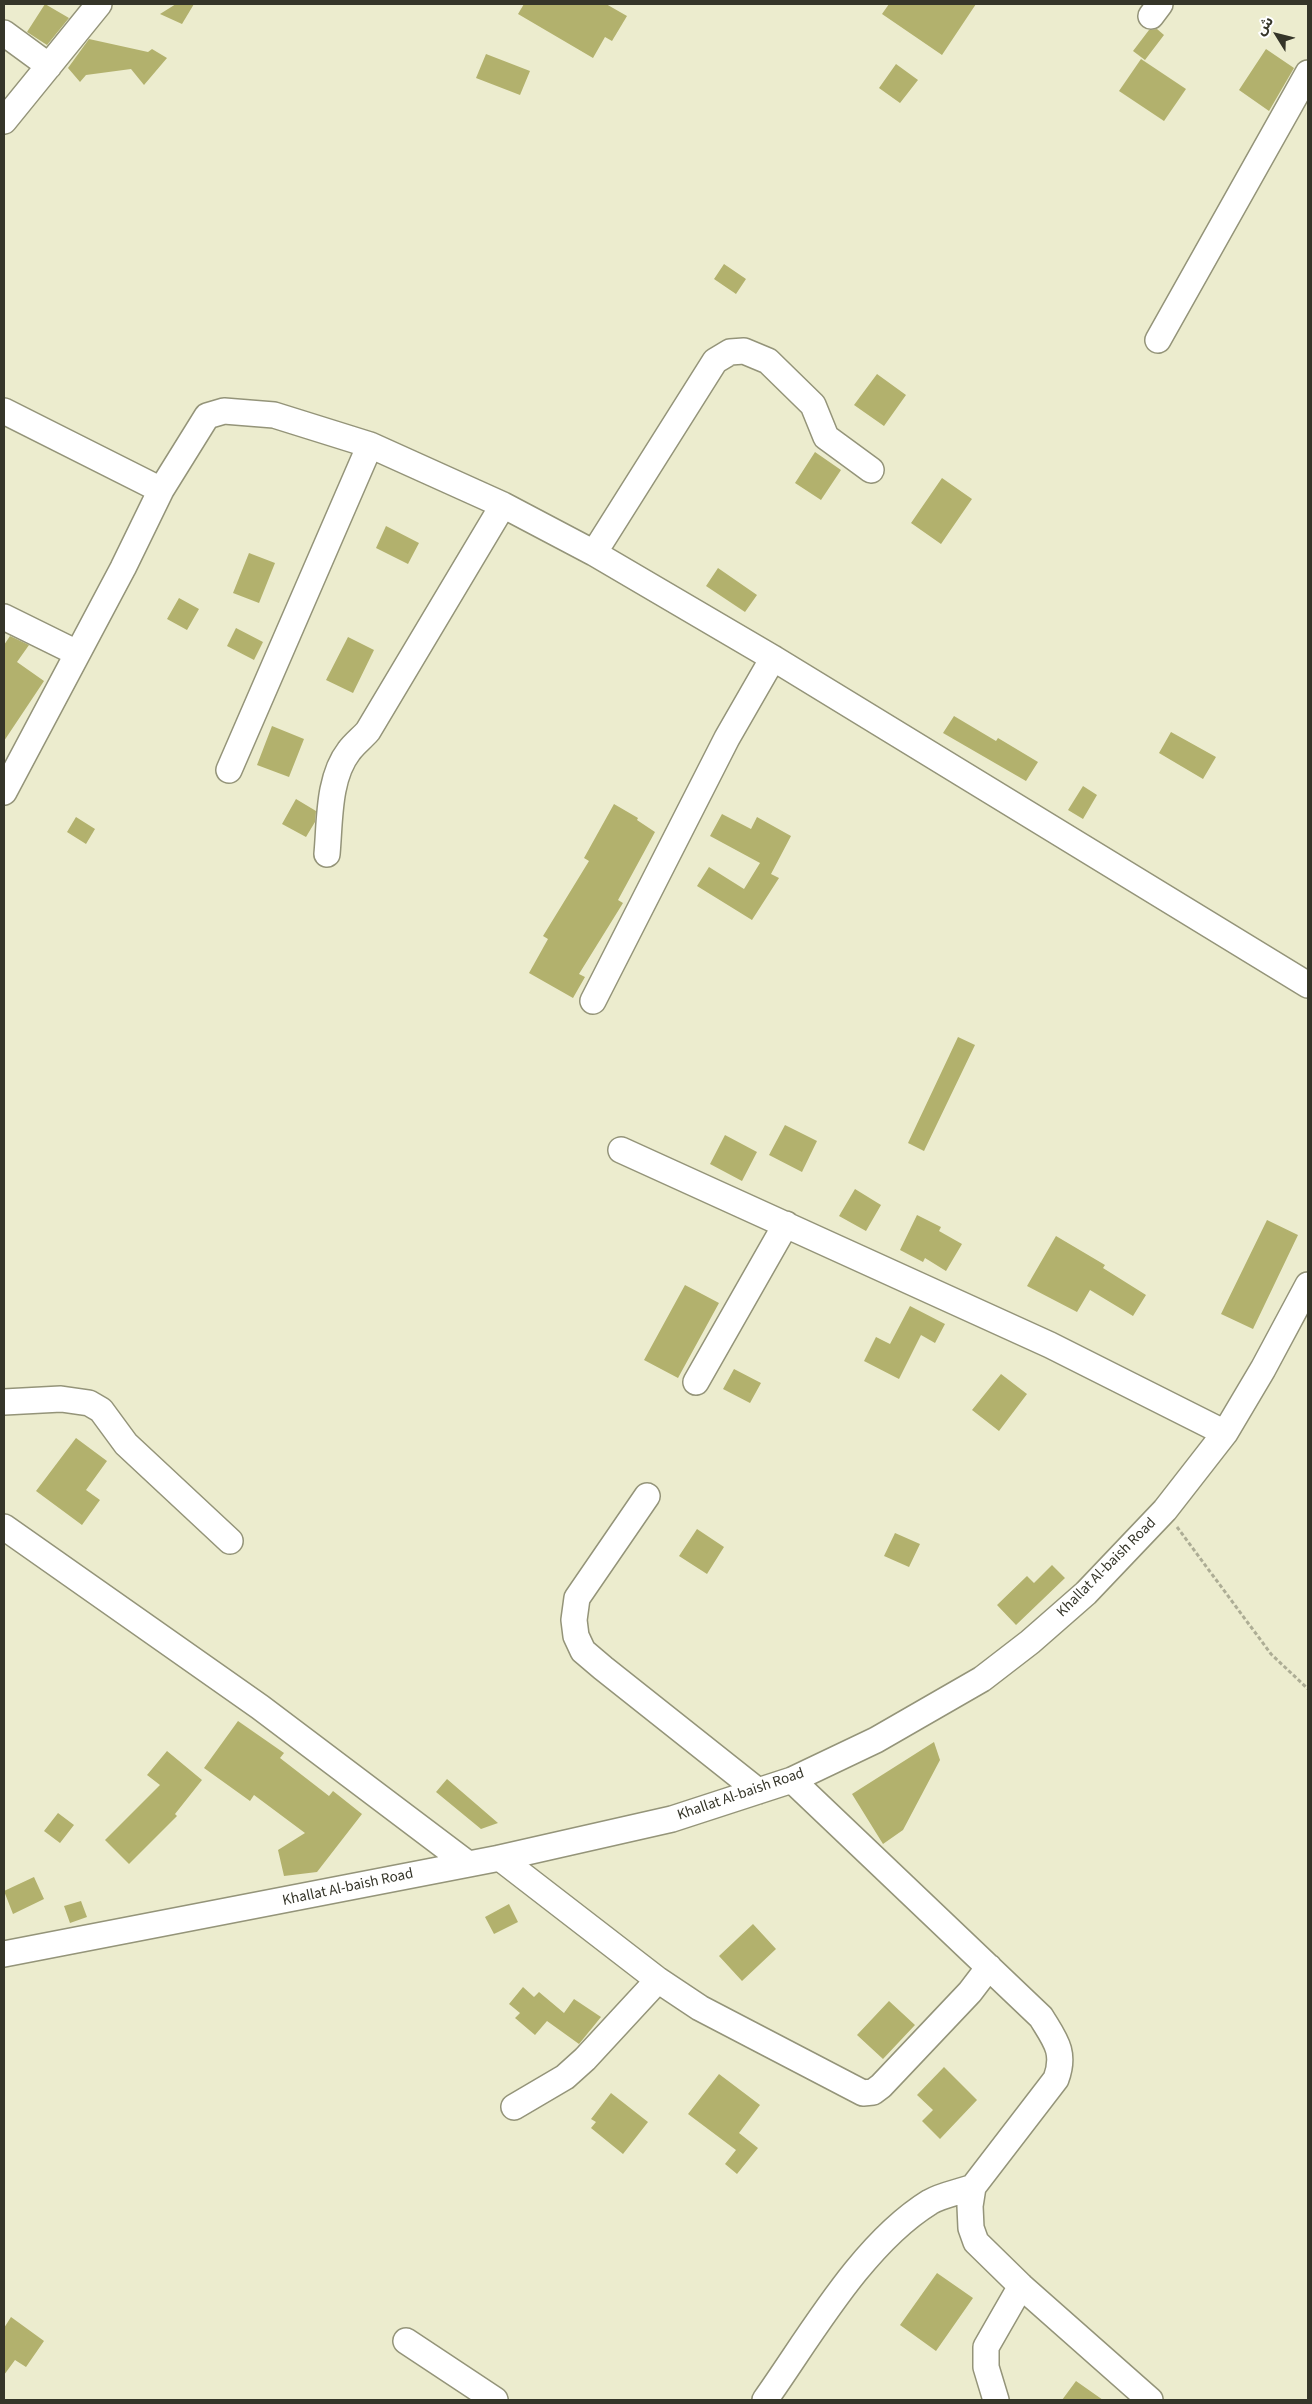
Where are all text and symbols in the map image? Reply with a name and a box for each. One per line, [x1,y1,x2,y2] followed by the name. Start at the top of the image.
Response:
[1252,10,1302,60] north arrow
[1251,13,1279,40] text: ش
[1054,1515,1160,1621] street label: Khallat Al-baish Road
[675,1765,807,1825] street label: Khallat Al-baish Road
[281,1865,415,1911] street label: Khallat Al-baish Road

